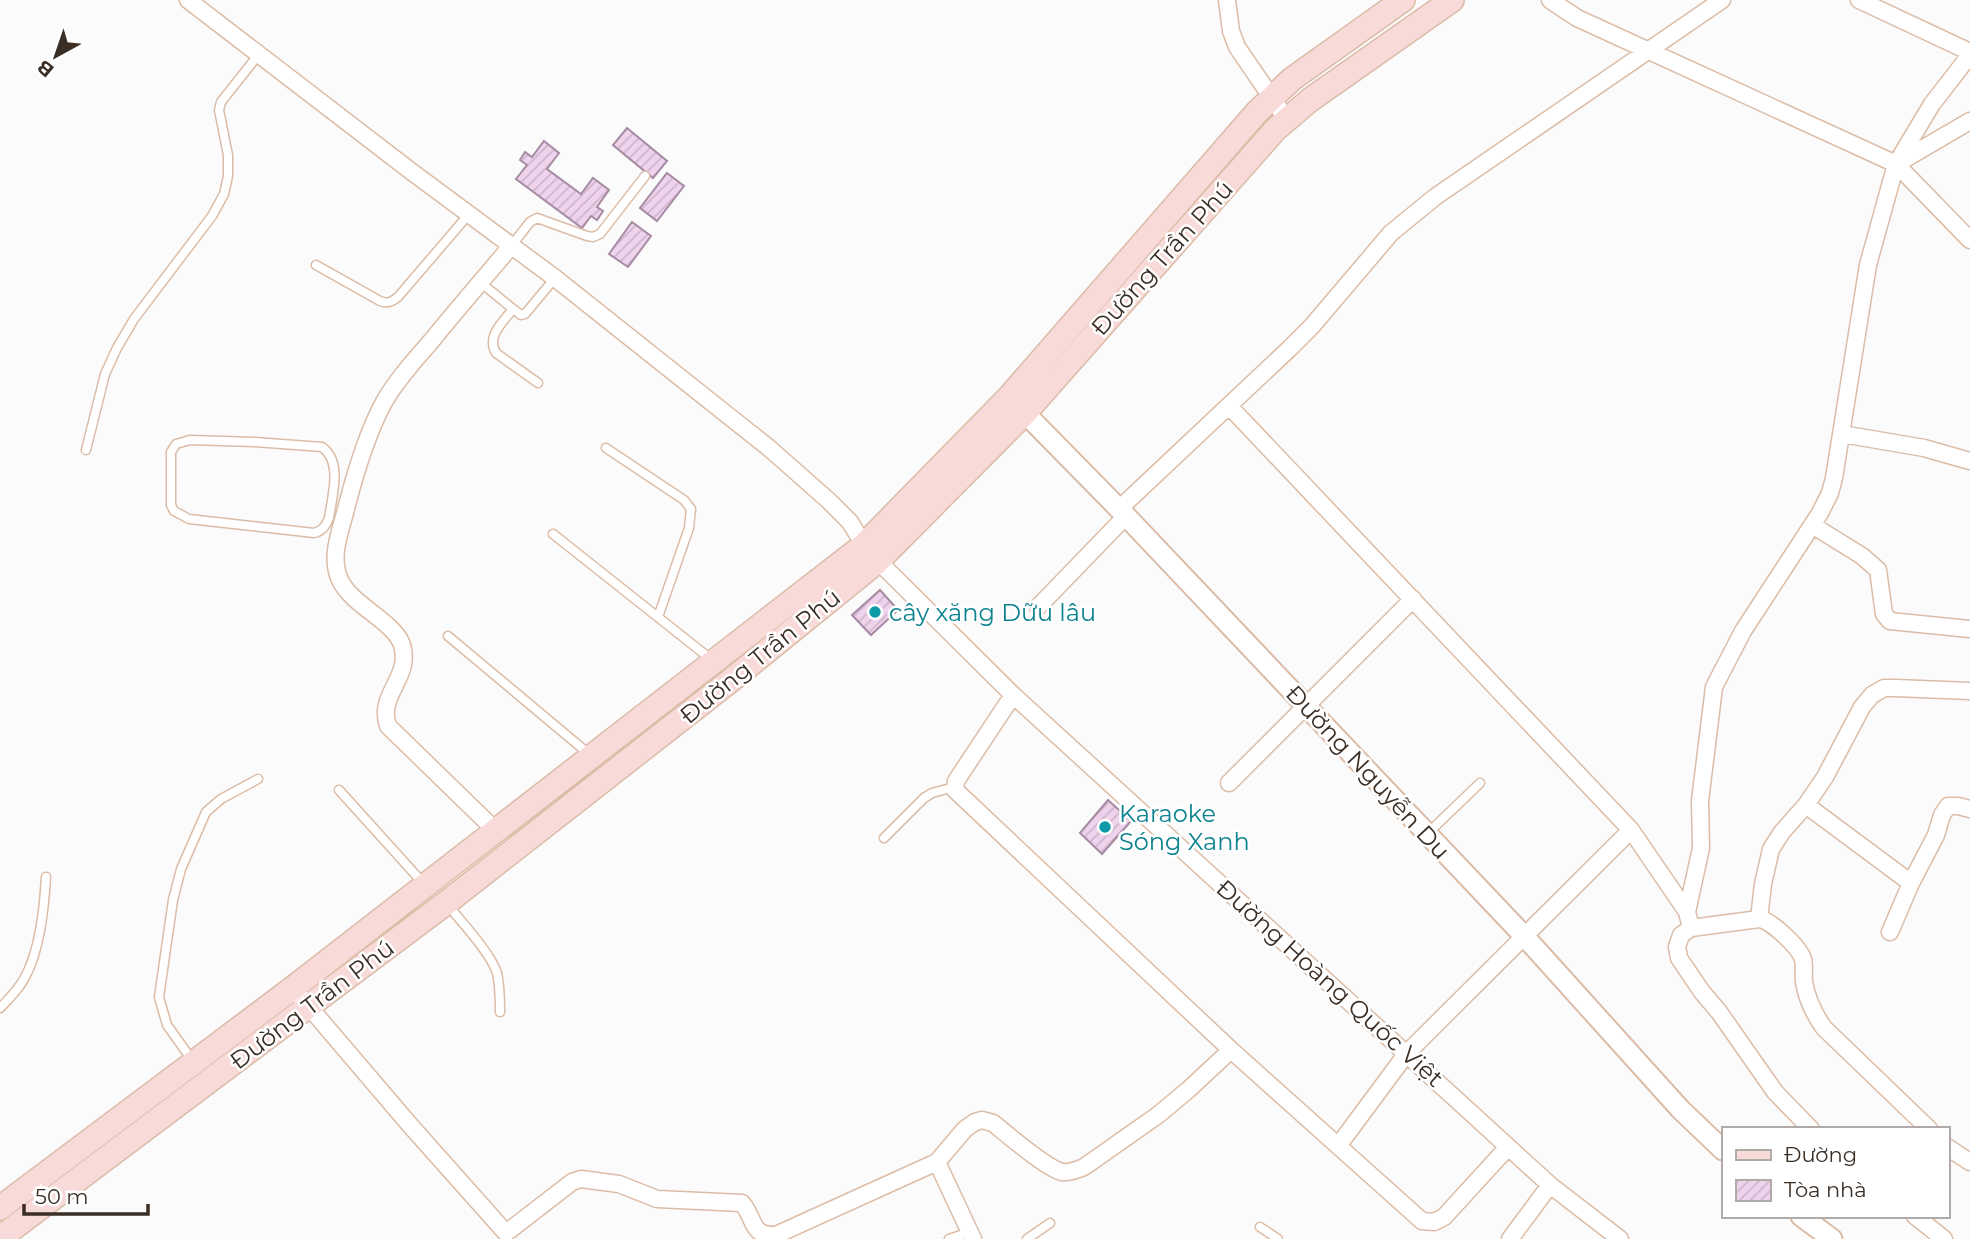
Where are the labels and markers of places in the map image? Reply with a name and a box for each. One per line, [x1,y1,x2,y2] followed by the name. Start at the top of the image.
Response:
[889,598,1096,627] place label: cây xăng Dữu lâu
[867,604,883,620] marker: cây xăng Dữu lâu
[1119,799,1250,856] place label: Karaoke Sóng Xanh
[1097,819,1113,835] marker: Karaoke Sóng Xanh

